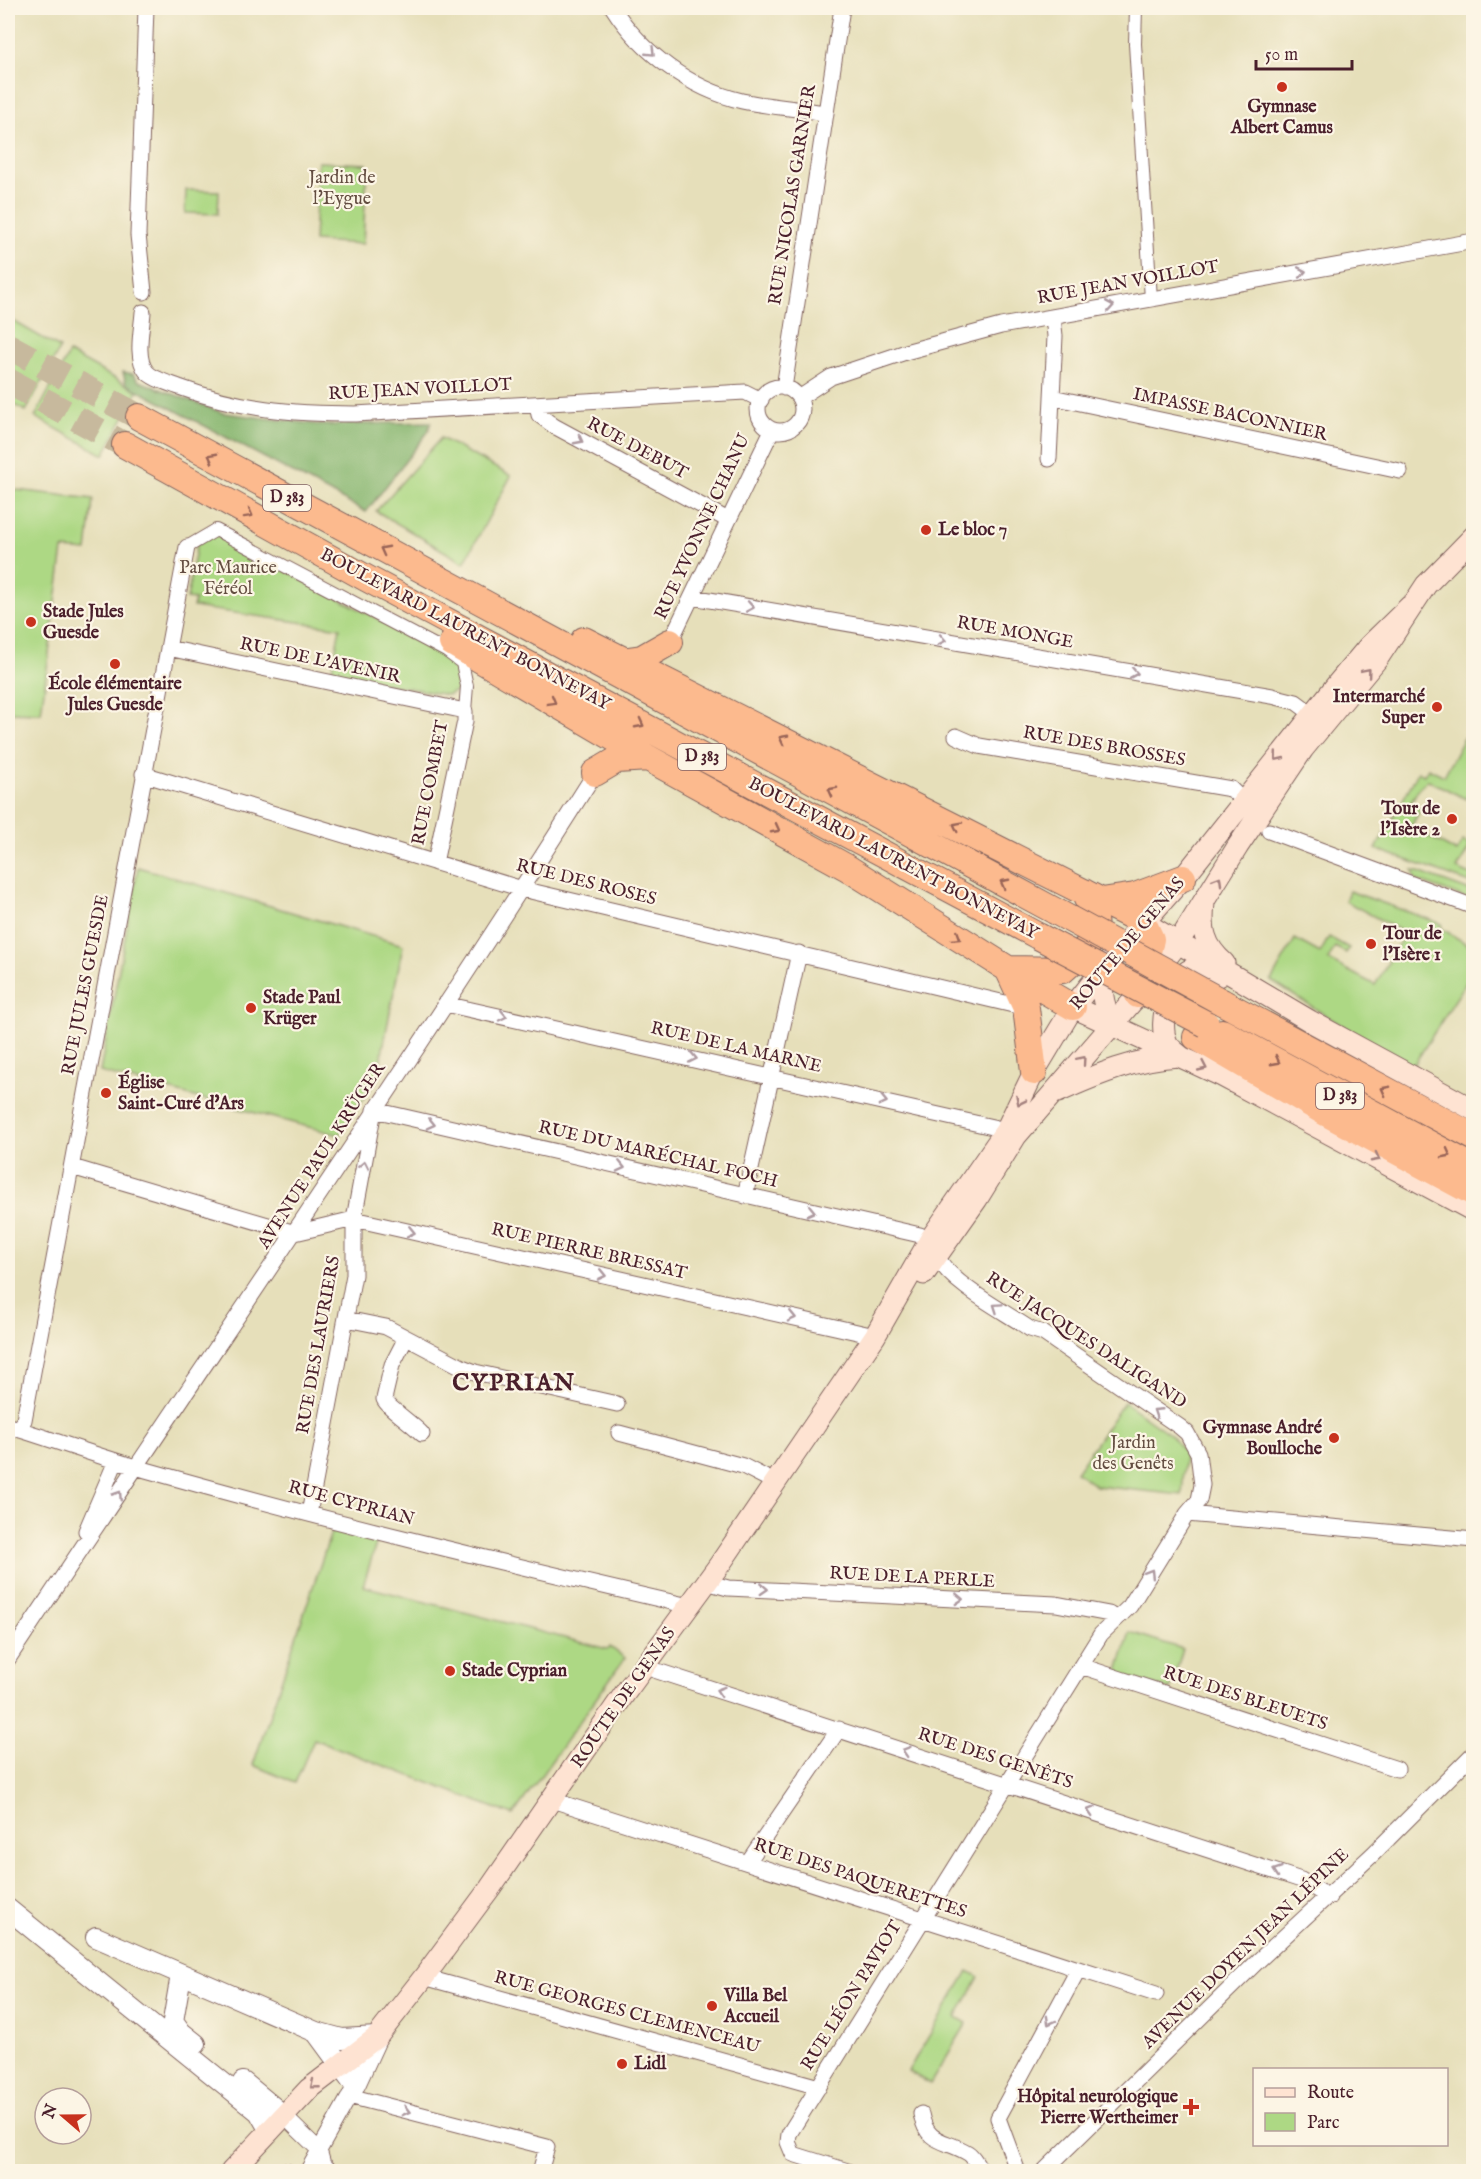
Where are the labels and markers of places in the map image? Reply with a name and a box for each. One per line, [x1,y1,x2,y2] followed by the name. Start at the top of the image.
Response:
[1275,80,1289,94] marker: Gymnase Albert Camus
[1230,96,1334,140] place label: Gymnase Albert Camus
[938,519,1007,542] place label: Le bloc 7
[919,523,933,537] marker: Le bloc 7
[43,601,124,645] place label: Stade Jules Guesde
[24,615,38,629] marker: Stade Jules Guesde
[108,657,122,671] marker: École élémentaire Jules Guesde
[48,671,182,717] place label: École élémentaire Jules Guesde
[1333,686,1426,730] place label: Intermarché Super
[1430,700,1444,714] marker: Intermarché Super
[1380,798,1441,842] place label: Tour de l'Isère 2
[1445,812,1459,826] marker: Tour de l'Isère 2
[1382,923,1443,967] place label: Tour de l'Isère 1
[1364,937,1378,951] marker: Tour de l'Isère 1
[263,987,341,1031] place label: Stade Paul Krüger
[244,1001,258,1015] marker: Stade Paul Krüger
[118,1070,244,1116] place label: Église Saint-Curé d'Ars
[99,1086,113,1100] marker: Église Saint-Curé d'Ars
[1203,1417,1323,1461] place label: Gymnase André Boulloche
[1327,1431,1341,1445] marker: Gymnase André Boulloche
[462,1660,568,1683] place label: Stade Cyprian
[443,1664,457,1678] marker: Stade Cyprian
[723,1985,788,2029] place label: Villa Bel Accueil
[705,1999,719,2013] marker: Villa Bel Accueil
[634,2053,667,2076] place label: Lidl
[615,2057,629,2071] marker: Lidl
[1017,2086,1179,2130] place label: Hôpital neurologique Pierre Wertheimer
[1182,2098,1200,2116] marker: Hôpital neurologique Pierre Wertheimer

